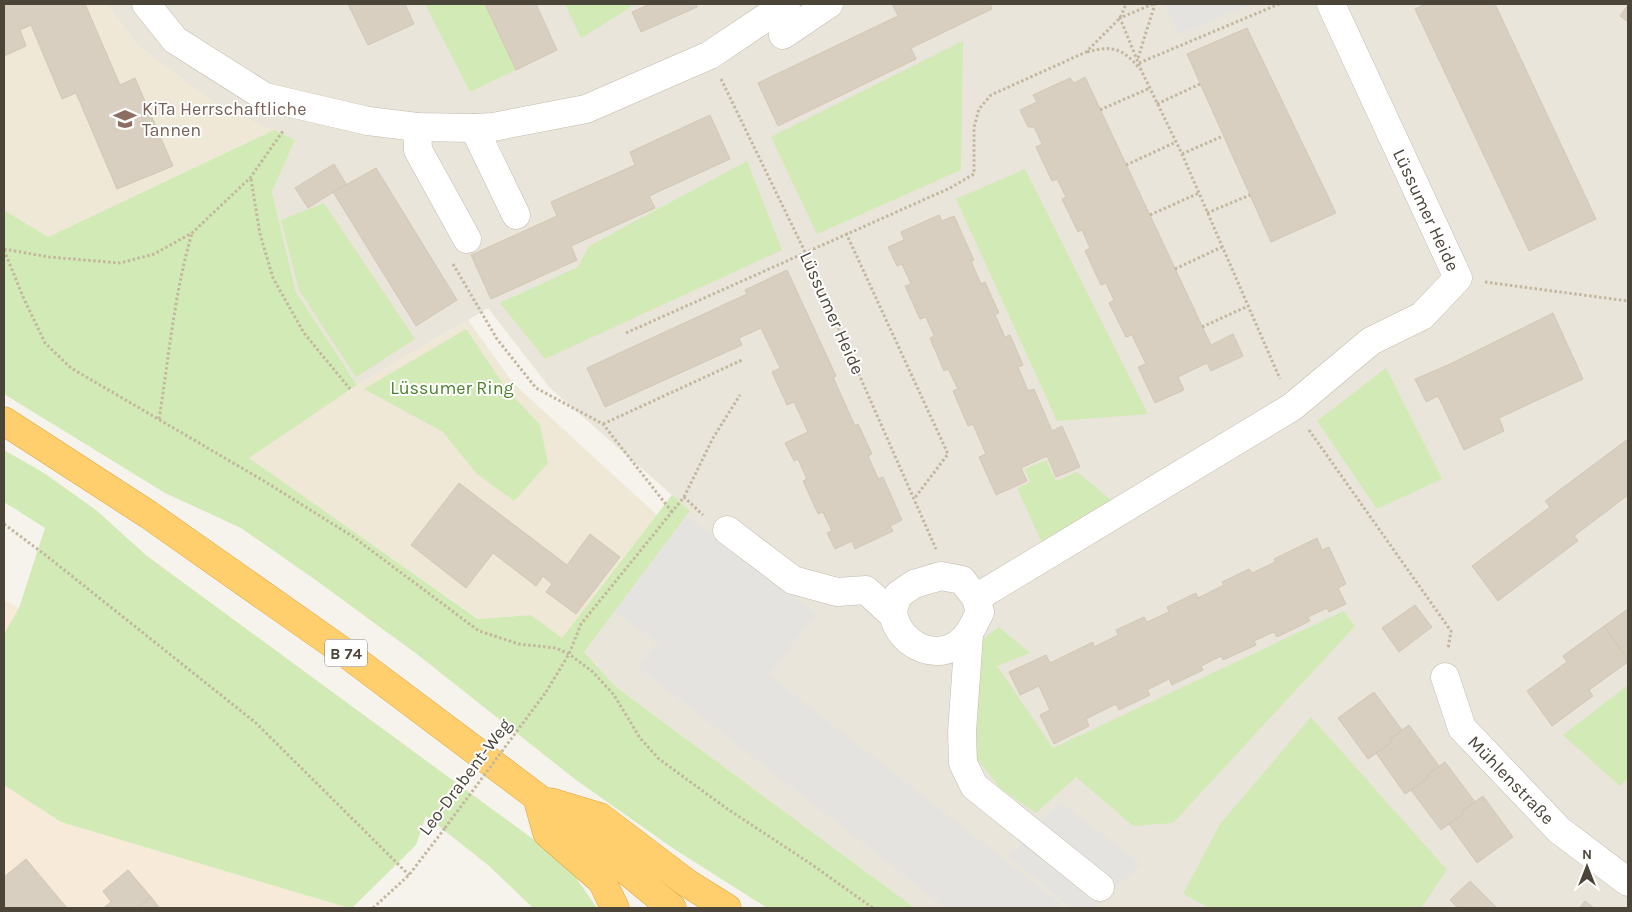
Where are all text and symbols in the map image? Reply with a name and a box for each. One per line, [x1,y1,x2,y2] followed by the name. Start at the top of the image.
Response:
[142,98,306,141] place label: KiTa Herrschaftliche Tannen
[112,106,138,132] school or university icon: KiTa Herrschaftliche Tannen
[1388,145,1464,275] street label: Lüssumer Heide
[795,248,869,378] street label: Lüssumer Heide
[390,377,514,399] park label: Lüssumer Ring
[325,640,367,666] road number: B 74
[414,714,516,840] street label: Leo-Drabent-Weg
[1463,731,1559,829] street label: Mühlenstraße
[1562,842,1612,892] north arrow
[1582,846,1592,863] text: N

